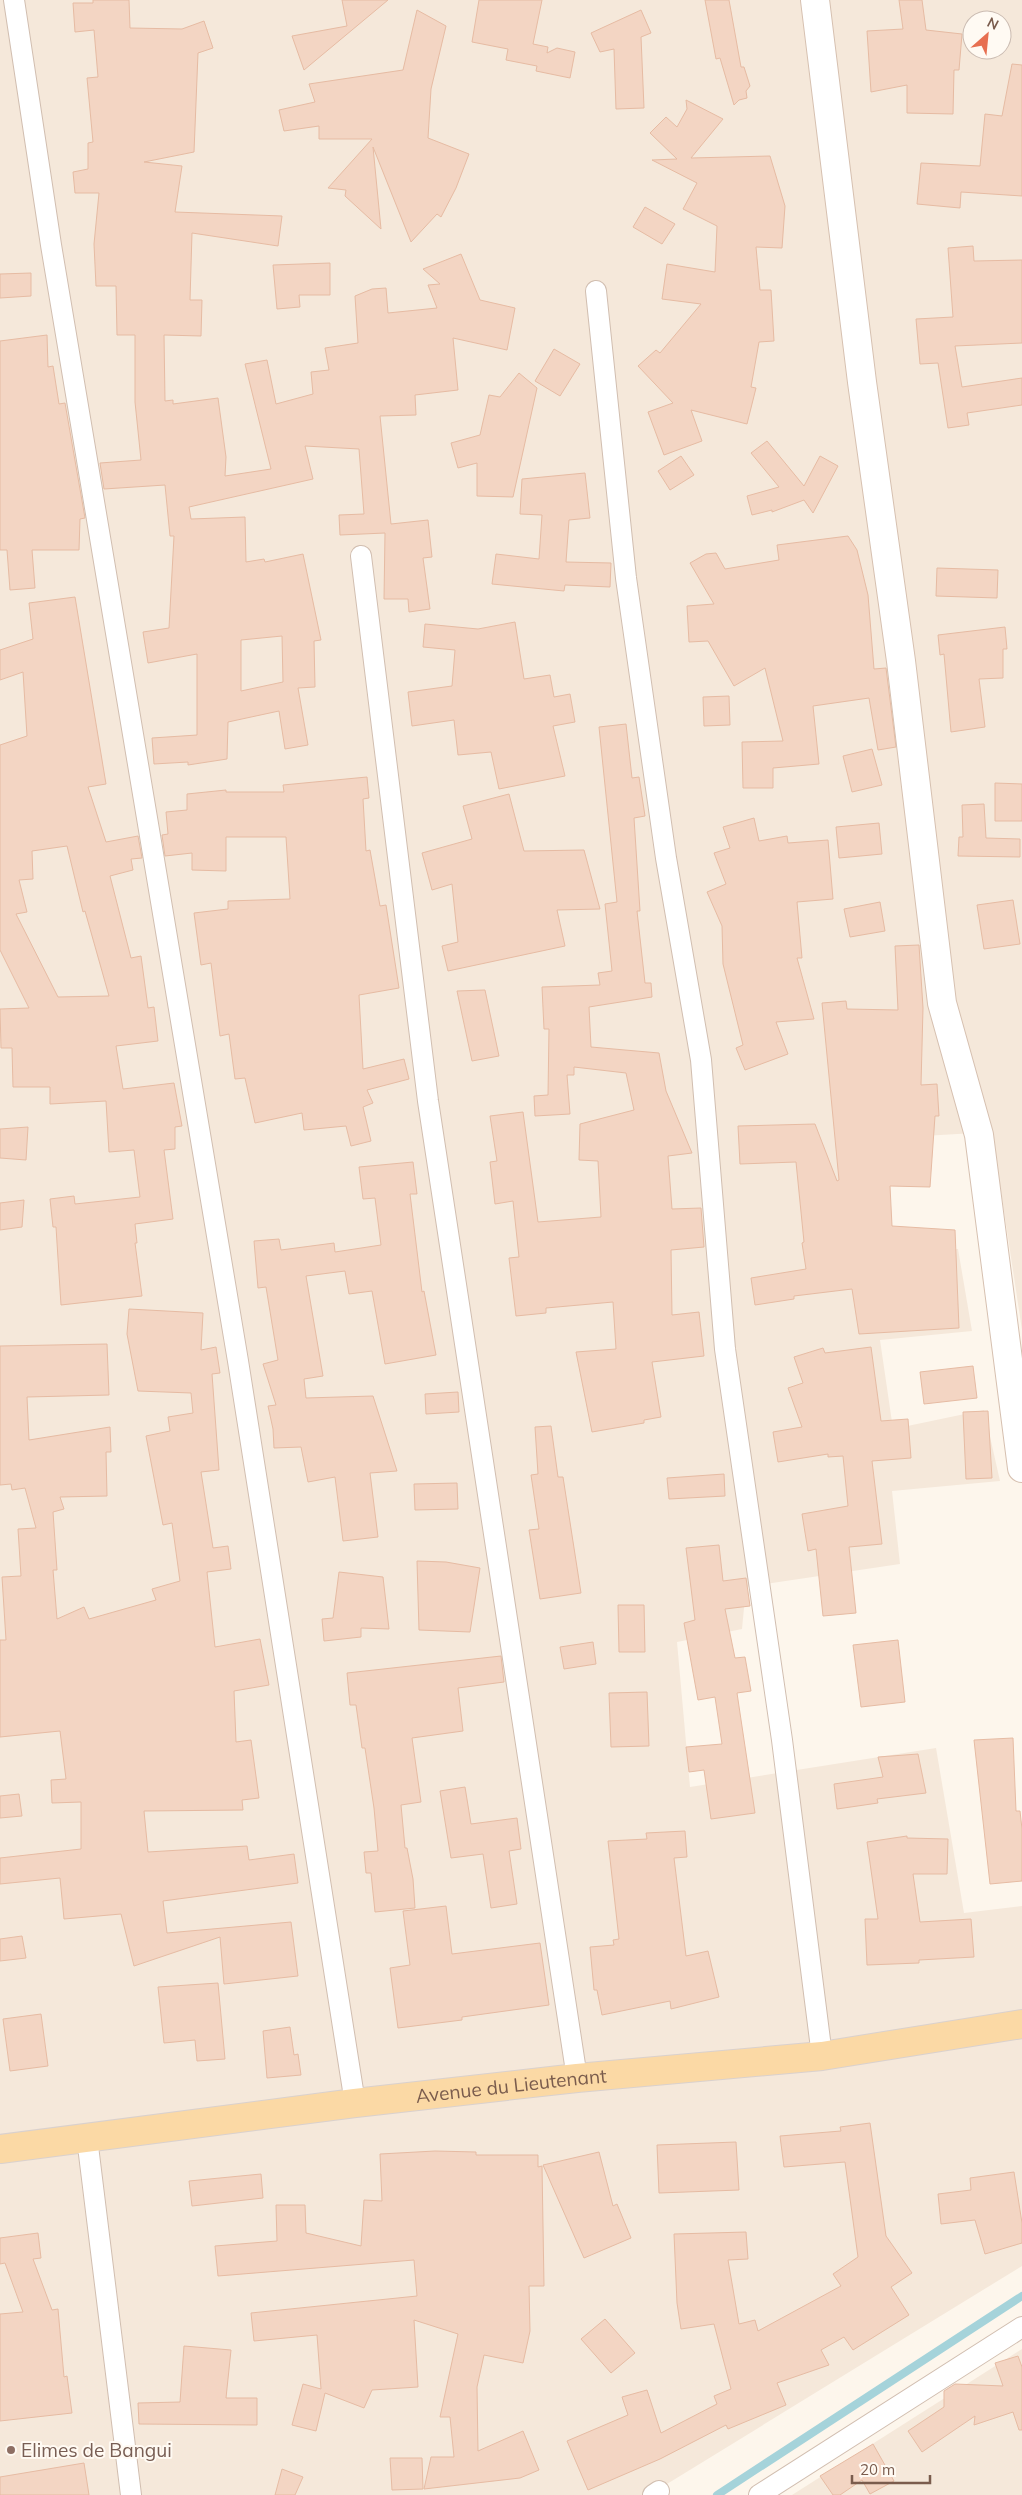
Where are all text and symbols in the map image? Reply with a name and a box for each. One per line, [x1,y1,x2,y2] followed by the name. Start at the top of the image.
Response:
[962,10,1012,60] north arrow
[984,13,1002,34] text: N
[414,2063,608,2108] street label: Avenue du Lieutenant
[21,2438,172,2462] place label: Elimes de Bangui
[5,2444,17,2456] marker: Elimes de Bangui
[852,2452,930,2484] scale bar
[860,2460,895,2479] text: 20 m

